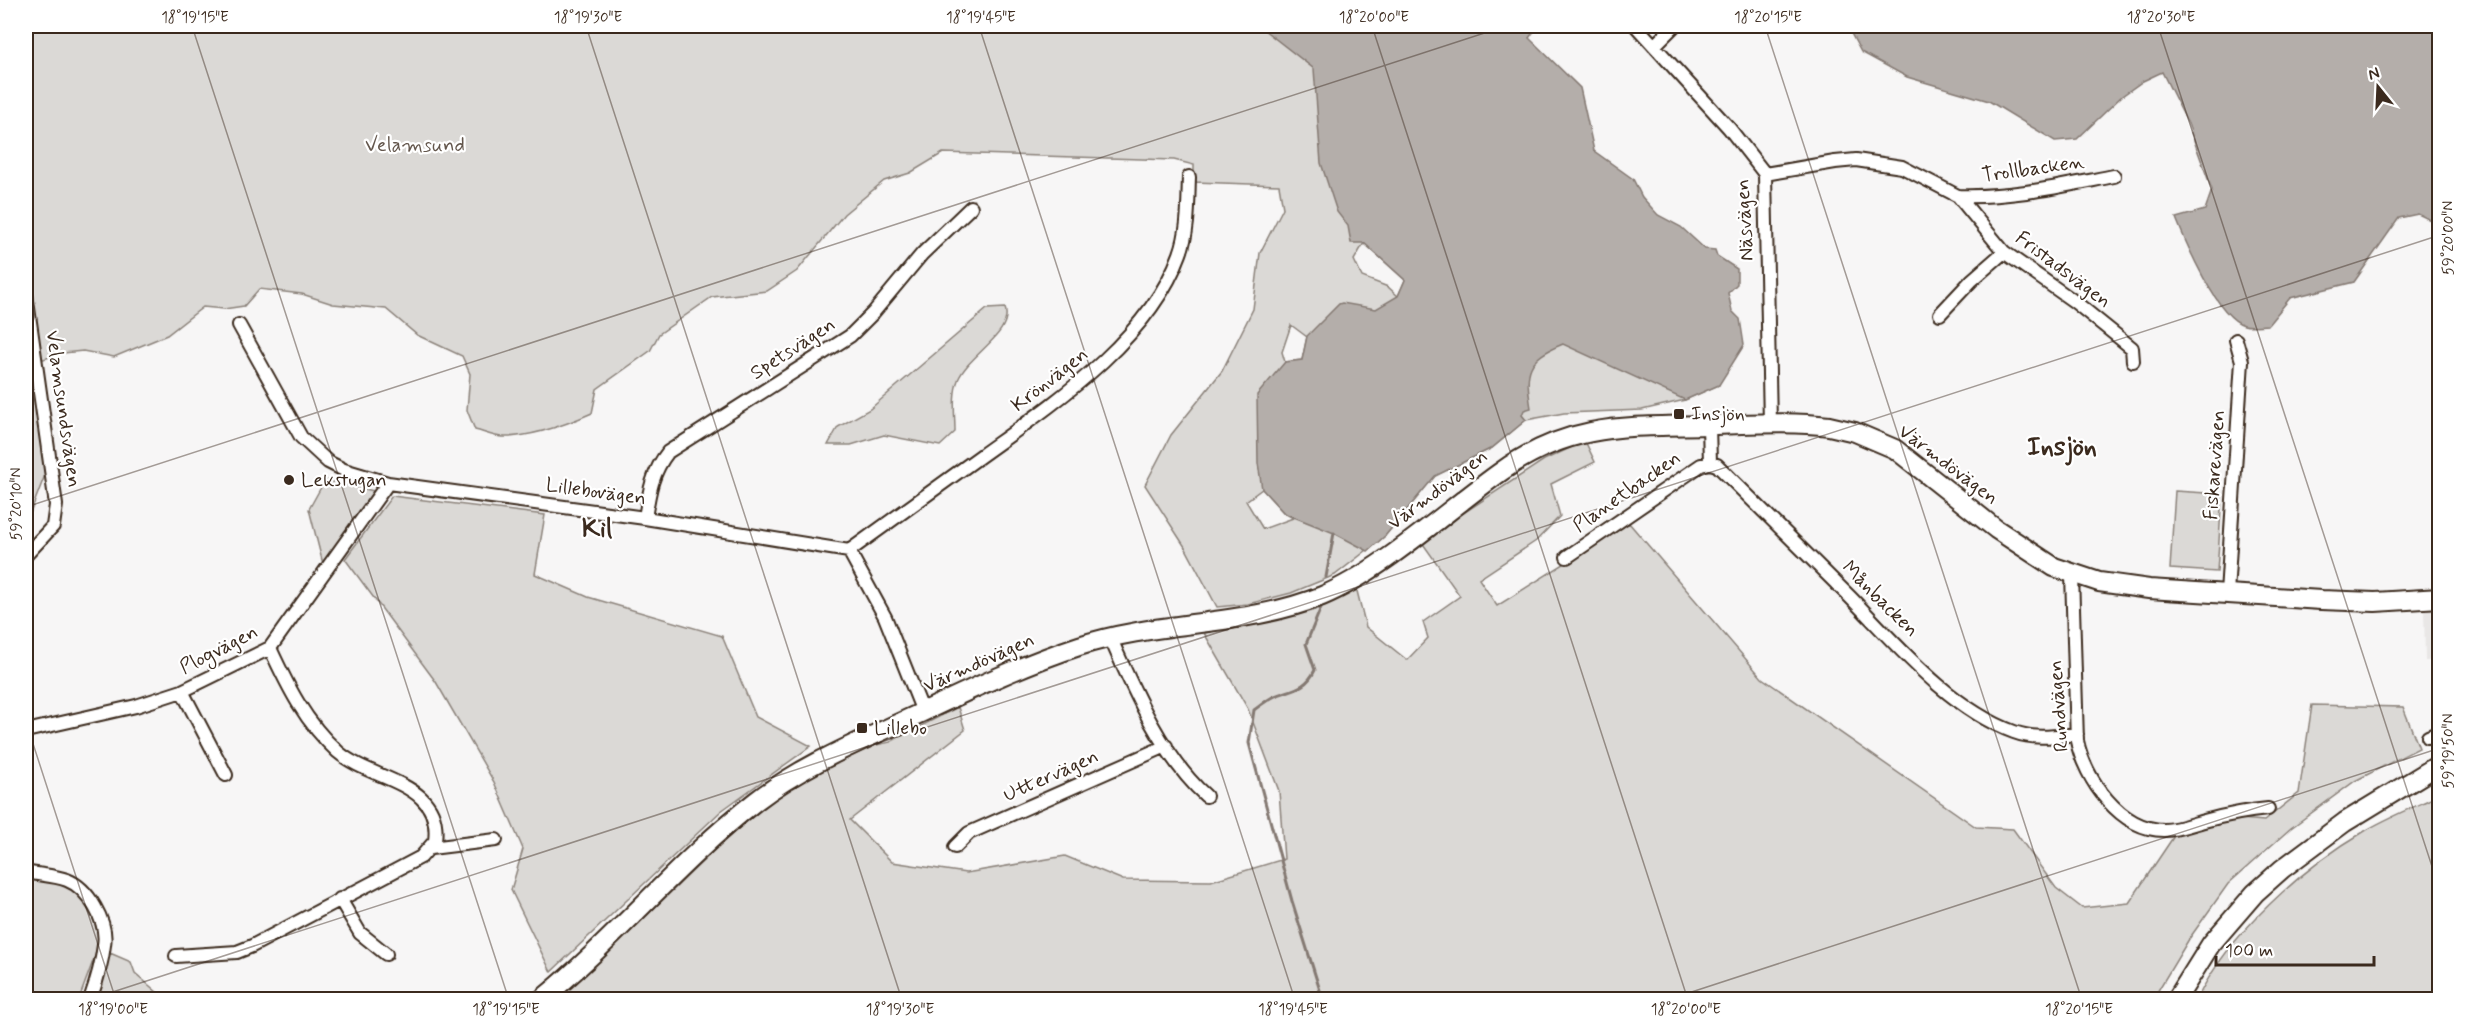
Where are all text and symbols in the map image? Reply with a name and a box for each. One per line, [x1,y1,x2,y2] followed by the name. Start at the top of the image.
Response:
[161,8,229,28] text: 18°19'15"E
[554,8,622,28] text: 18°19'30"E
[946,8,1016,28] text: 18°19'45"E
[1339,8,1409,28] text: 18°20'00"E
[1734,8,1802,28] text: 18°20'15"E
[2127,8,2196,28] text: 18°20'30"E
[2348,57,2408,117] north arrow
[2366,63,2382,86] text: N
[365,132,465,159] park label: Velamsund
[1980,148,2086,190] street label: Trollbacken
[1729,178,1761,262] street label: Näsvägen
[2439,201,2459,275] text: 59°20'00"N
[2009,225,2117,315] street label: Fristadsvägen
[745,311,841,387] street label: Spetsvägen
[39,329,87,489] street label: Velamsundsvägen
[1006,341,1094,419] street label: Krönvägen
[1691,401,1745,428] place label: Insjön
[1672,407,1686,421] marker: Insjön
[2198,409,2232,521] street label: Fiskarevägen
[1892,418,2004,512] street label: Värmdövägen
[2027,431,2097,466] district label: Insjön
[1382,443,1494,537] street label: Värmdövägen
[1568,445,1686,539] street label: Planetbacken
[301,467,387,494] place label: Lekstugan
[7,468,27,540] text: 59°20'10"N
[544,472,648,512] street label: Lillebovägen
[282,473,296,487] marker: Lekstugan
[582,513,612,547] district label: Kil
[1836,555,1924,643] street label: Månbacken
[175,619,263,682] street label: Plogvägen
[919,626,1039,700] street label: Värmdövägen
[2042,659,2076,753] street label: Rundvägen
[2439,714,2459,788] text: 59°19'50"N
[874,715,927,742] place label: Lillebo
[855,721,869,735] marker: Lillebo
[999,743,1103,809] street label: Uttervägen
[2216,929,2374,967] scale bar
[2225,939,2273,963] text: 100 m
[78,1000,148,1020] text: 18°19'00"E
[472,1000,540,1020] text: 18°19'15"E
[866,1000,934,1020] text: 18°19'30"E
[1258,1000,1328,1020] text: 18°19'45"E
[1651,1000,1721,1020] text: 18°20'00"E
[2045,1000,2113,1020] text: 18°20'15"E

